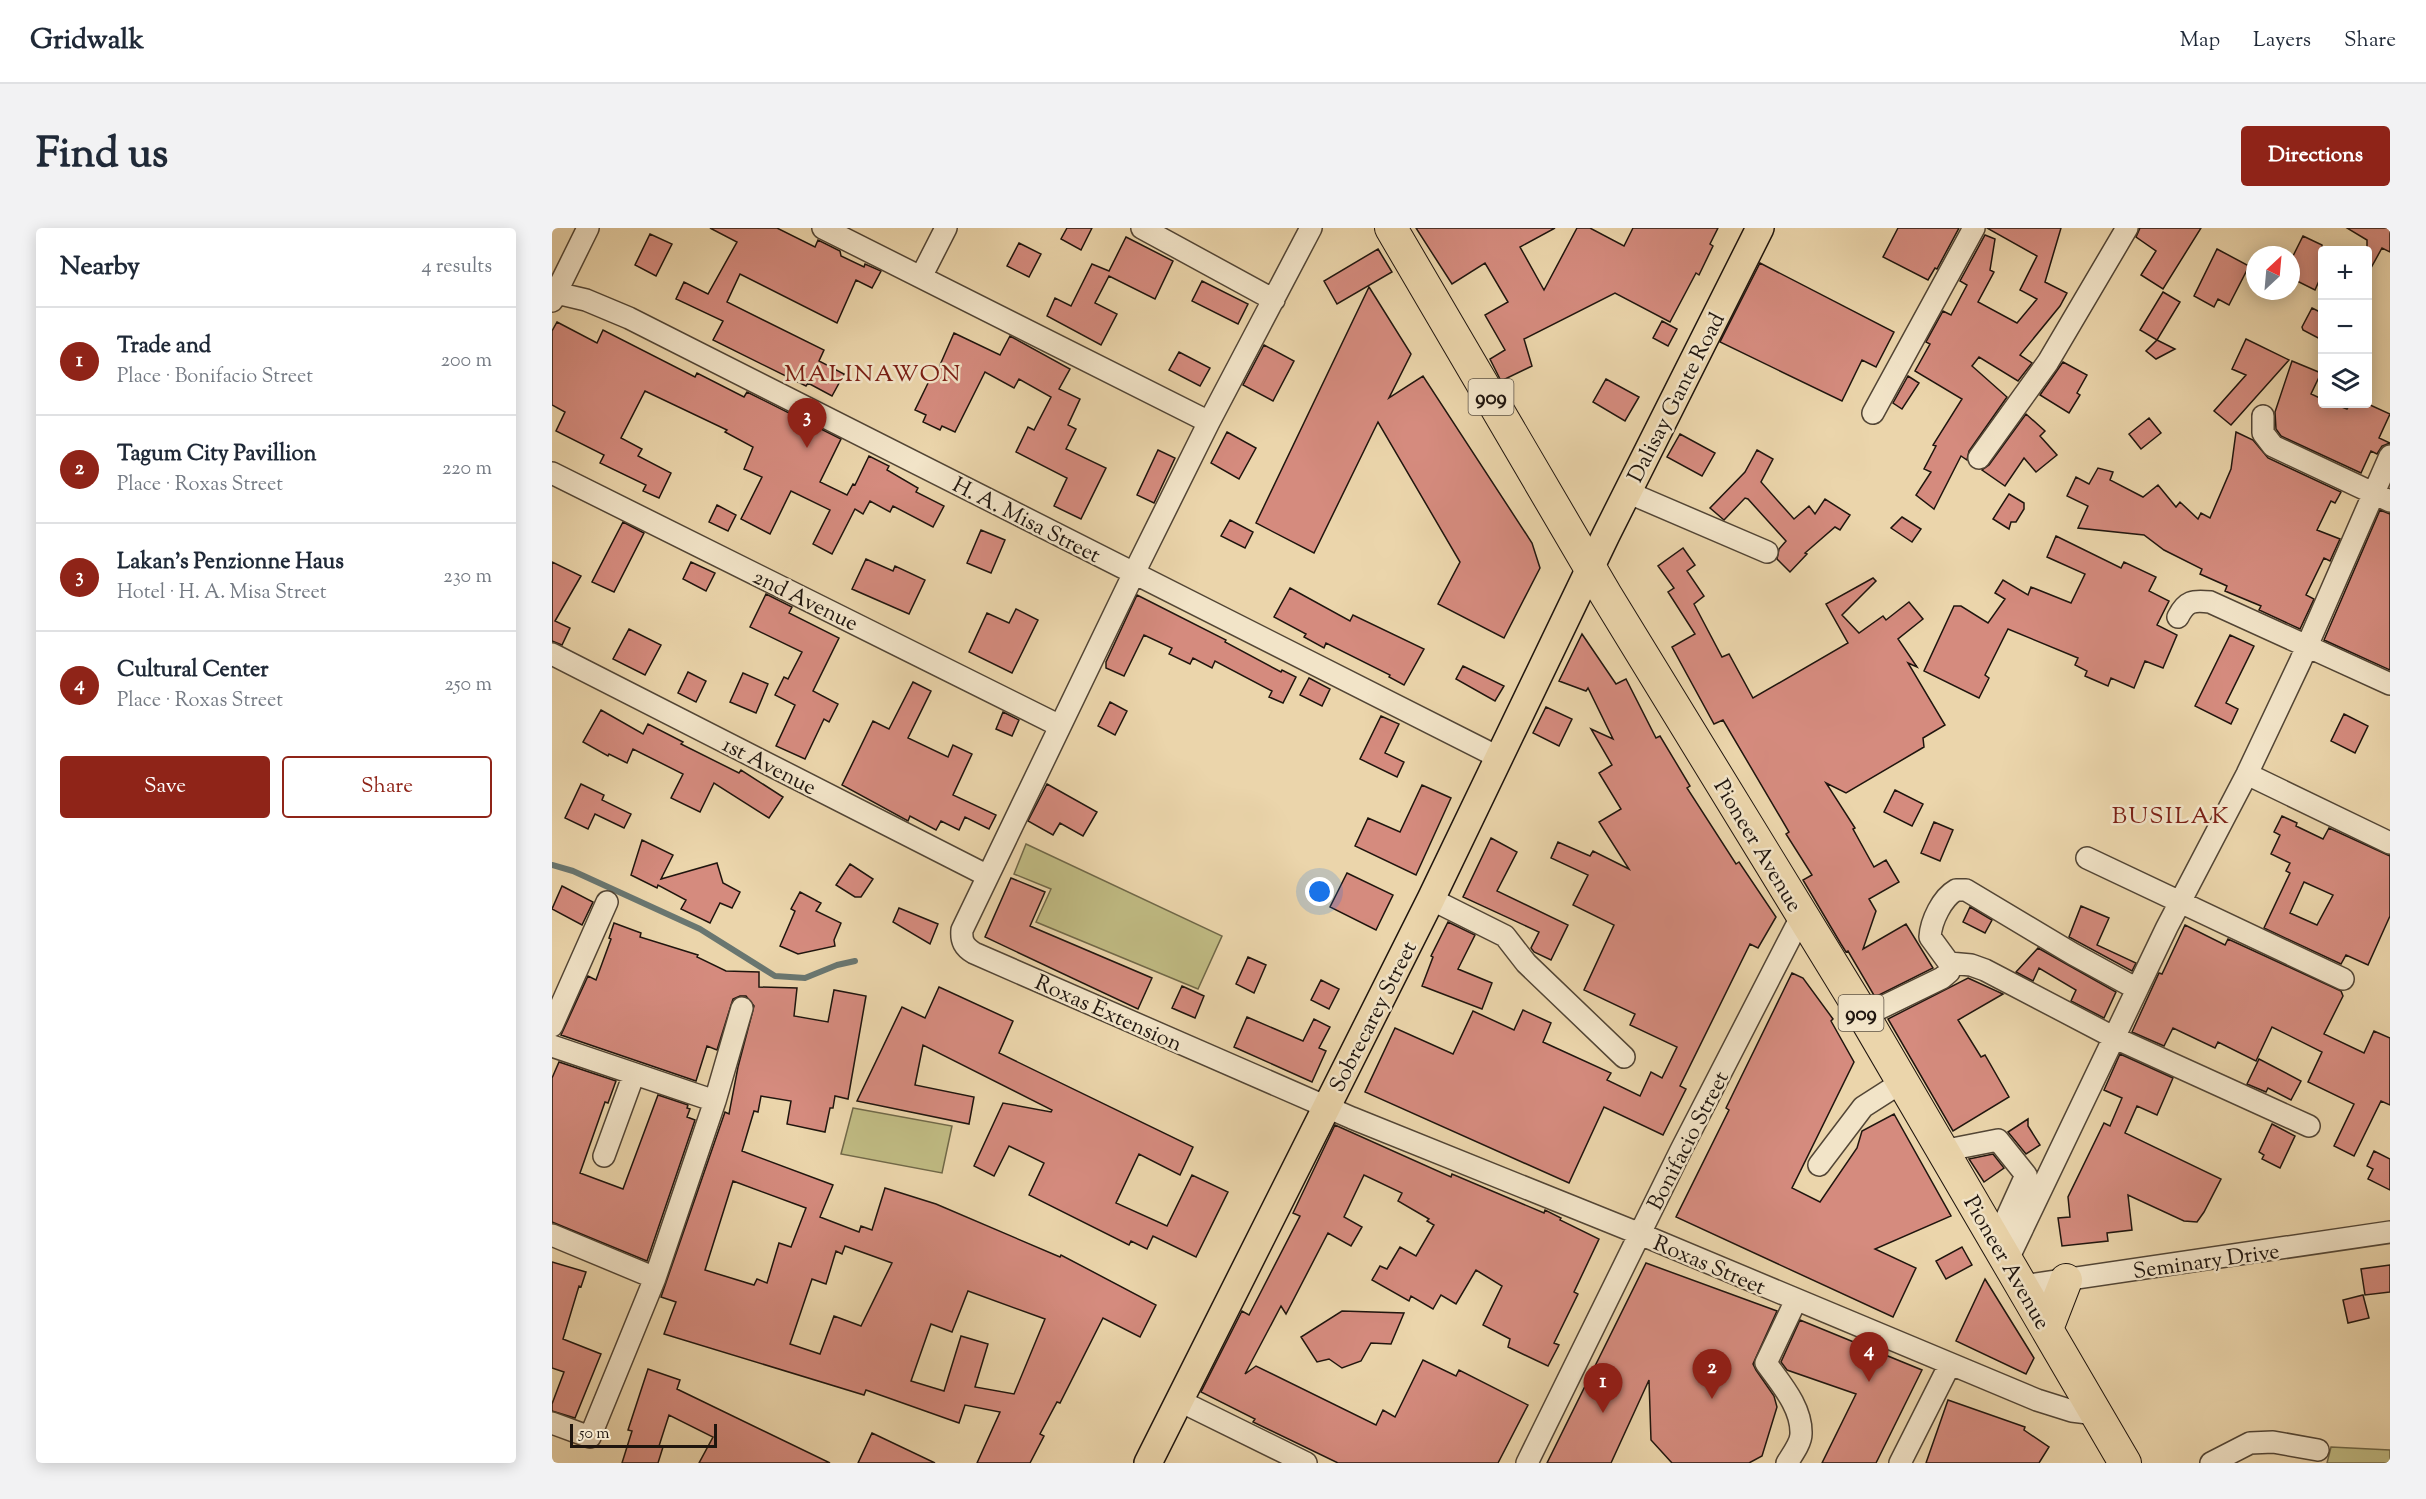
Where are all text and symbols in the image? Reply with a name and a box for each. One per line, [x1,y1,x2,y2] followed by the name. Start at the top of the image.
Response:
[30,21,144,61] text: Gridwalk
[2180,26,2220,56] text: Map
[2253,26,2311,56] text: Layers
[2344,26,2396,56] text: Share
[36,126,168,186] text: Find us
[2241,126,2390,186] button: Directions
[2246,246,2300,300] north arrow
[2318,246,2372,408] map controls
[2318,246,2372,300] button: +
[60,249,140,286] text: Nearby
[421,253,492,282] text: 4 results
[2318,300,2372,354] button: −
[1621,308,1734,489] street label: Dalisay Gante Road
[117,331,211,363] text: Trade and
[76,347,83,376] text: 1
[441,347,492,376] text: 200 m
[2318,354,2372,408] button: layers
[784,358,962,392] district label: MALINAWON
[117,363,313,392] text: Place · Bonifacio Street
[1468,379,1514,415] road number: 909
[788,398,826,448] pin: 3
[117,439,317,471] text: Tagum City Pavillion
[75,455,84,484] text: 2
[442,455,492,484] text: 220 m
[117,471,283,500] text: Place · Roxas Street
[946,471,1106,573] street label: H. A. Misa Street
[117,547,344,579] text: Lakan's Penzionne Haus
[747,562,863,641] street label: 2nd Avenue
[75,563,84,592] text: 3
[443,563,492,592] text: 230 m
[117,579,327,608] text: Hotel · H. A. Misa Street
[117,655,269,687] text: Cultural Center
[74,671,85,700] text: 4
[444,671,492,700] text: 250 m
[117,687,283,716] text: Place · Roxas Street
[716,730,821,805] street label: 1st Avenue
[60,756,270,818] button: Save
[282,756,492,818] button: Share
[1704,774,1809,919] street label: Pioneer Avenue
[2112,800,2230,834] district label: BUSILAK
[1305,877,1334,906] your location
[1323,936,1427,1099] street label: Sobrecarey Street
[1029,968,1187,1062] street label: Roxas Extension
[1838,995,1884,1031] road number: 909
[1641,1066,1739,1216] street label: Bonifacio Street
[1954,1191,2057,1336] street label: Pioneer Avenue
[1648,1229,1770,1305] street label: Roxas Street
[2131,1237,2282,1289] street label: Seminary Drive
[1850,1332,1888,1382] pin: 4
[1692,1350,1732,1399] pin: 2
[1584,1364,1622,1413] pin: 1
[570,1421,717,1448] scale bar
[579,1423,610,1446] text: 50 m

